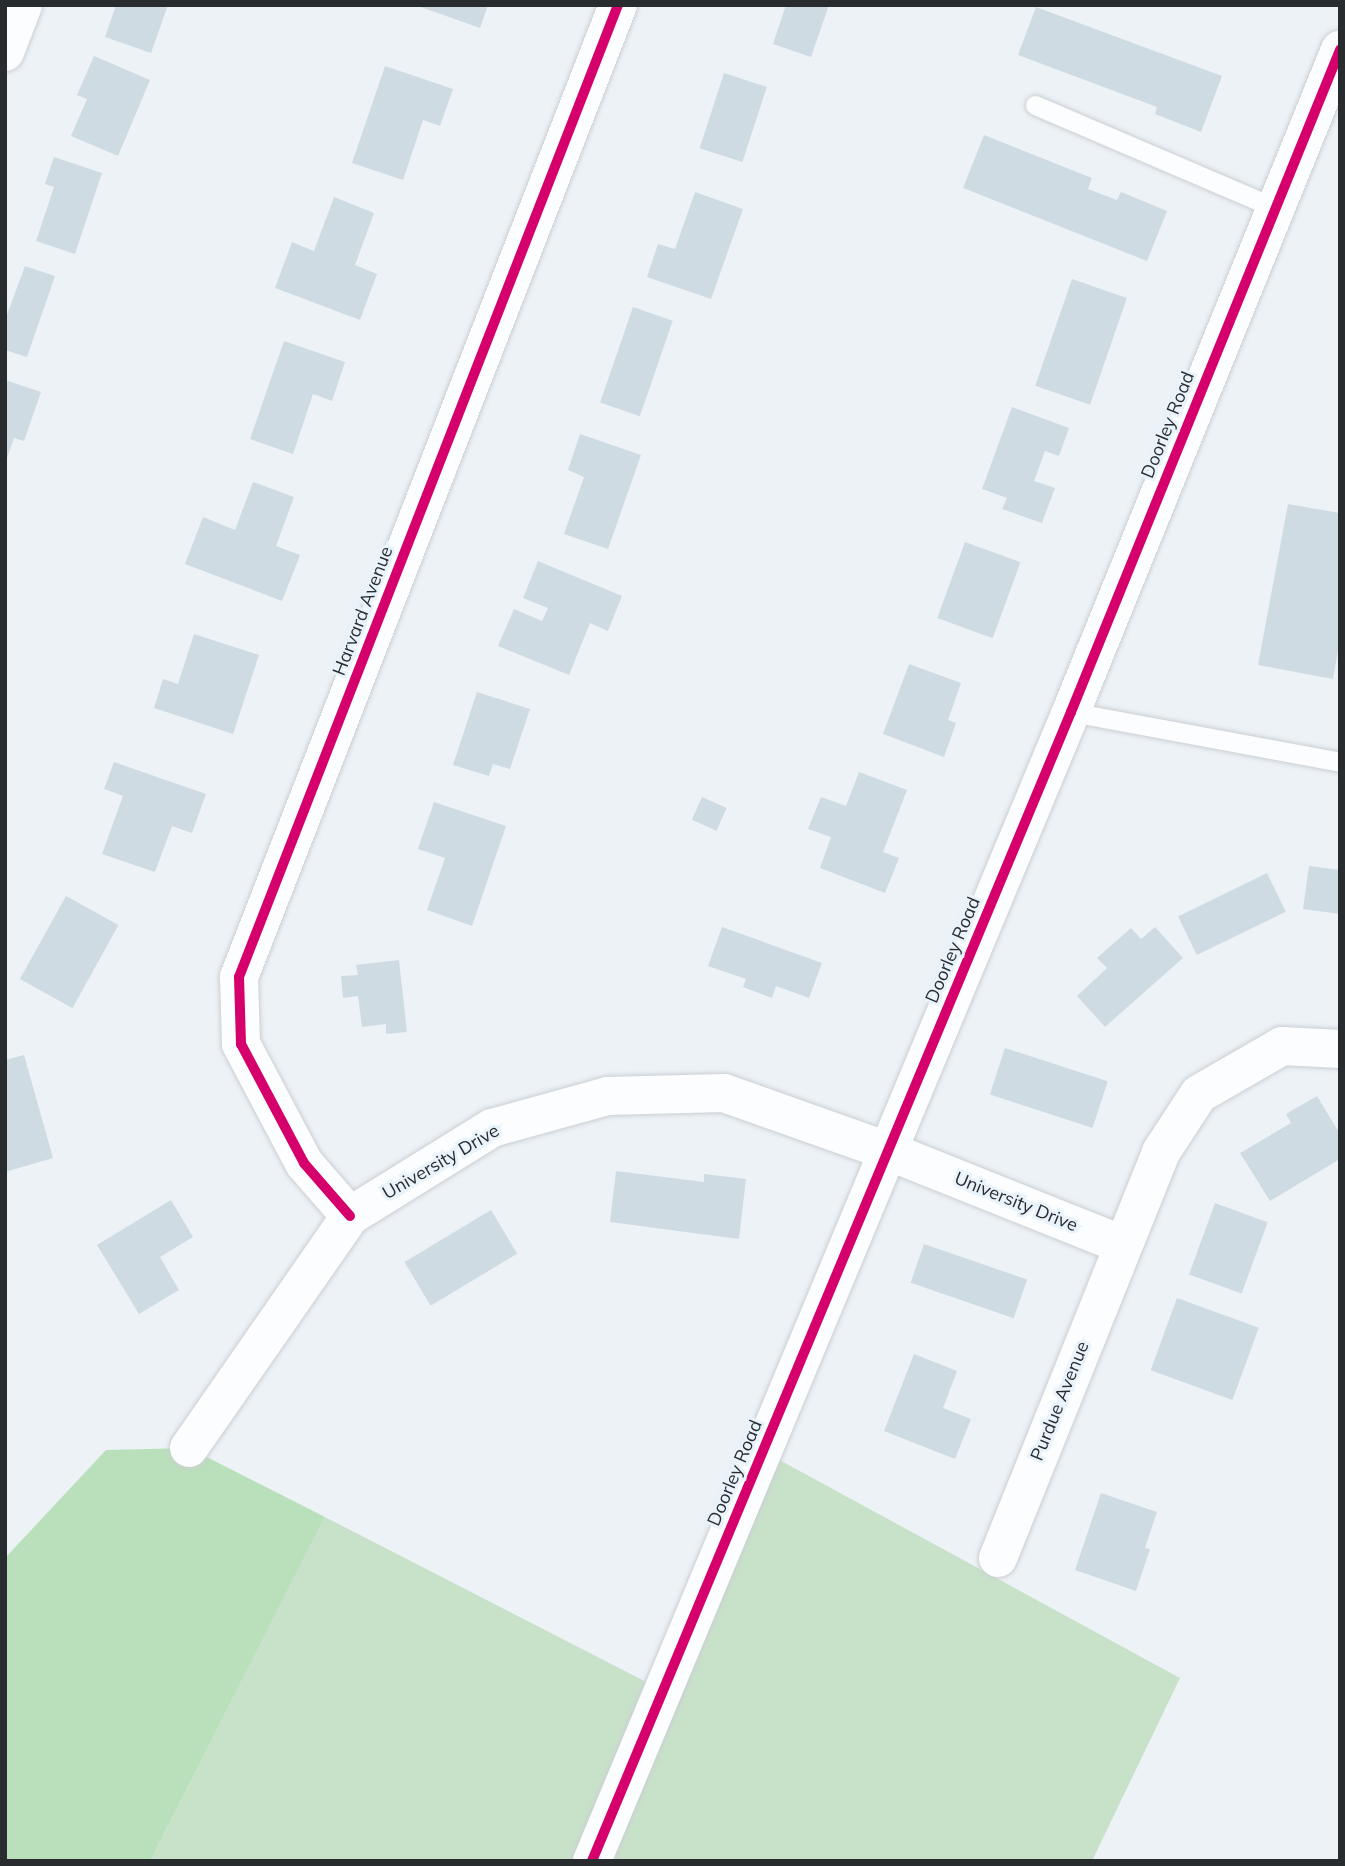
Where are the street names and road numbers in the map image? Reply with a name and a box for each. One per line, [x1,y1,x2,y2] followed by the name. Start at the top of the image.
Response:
[1137,369,1199,481] street label: Doorley Road
[328,543,398,679] street label: Harvard Avenue
[921,894,985,1006] street label: Doorley Road
[379,1120,503,1204] street label: University Drive
[951,1167,1081,1237] street label: University Drive
[1026,1338,1094,1464] street label: Purdue Avenue
[703,1417,767,1529] street label: Doorley Road

